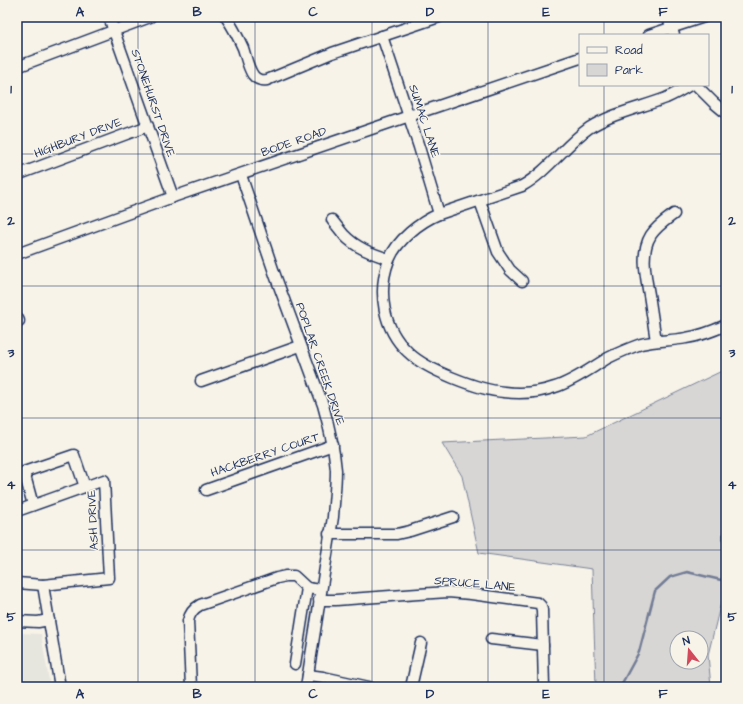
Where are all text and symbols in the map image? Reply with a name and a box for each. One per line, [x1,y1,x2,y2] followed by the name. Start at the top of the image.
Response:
[76,3,85,21] text: A
[192,3,202,21] text: B
[308,3,318,21] text: C
[426,3,435,21] text: D
[542,3,550,21] text: E
[658,3,668,21] text: F
[579,34,709,86] legend
[615,42,643,59] text: Road
[127,47,179,159] street label: STONEHURST DRIVE
[615,62,643,79] text: Park
[10,80,12,98] text: 1
[731,80,733,98] text: 1
[404,82,444,160] street label: SUMAC LANE
[32,113,124,163] street label: HIGHBURY DRIVE
[259,123,329,161] street label: BODE ROAD
[6,212,15,230] text: 2
[727,212,736,230] text: 2
[291,300,349,428] street label: POPLAR CREEK DRIVE
[7,344,15,362] text: 3
[728,344,736,362] text: 3
[208,428,322,482] street label: HACKBERRY COURT
[7,476,16,494] text: 4
[728,476,737,494] text: 4
[83,489,103,551] street label: ASH DRIVE
[434,572,516,596] street label: SPRUCE LANE
[6,608,16,626] text: 5
[727,608,737,626] text: 5
[669,630,709,670] north arrow
[681,633,692,649] text: N
[76,685,85,703] text: A
[192,685,202,703] text: B
[308,685,318,703] text: C
[426,685,435,703] text: D
[542,685,550,703] text: E
[658,685,668,703] text: F

